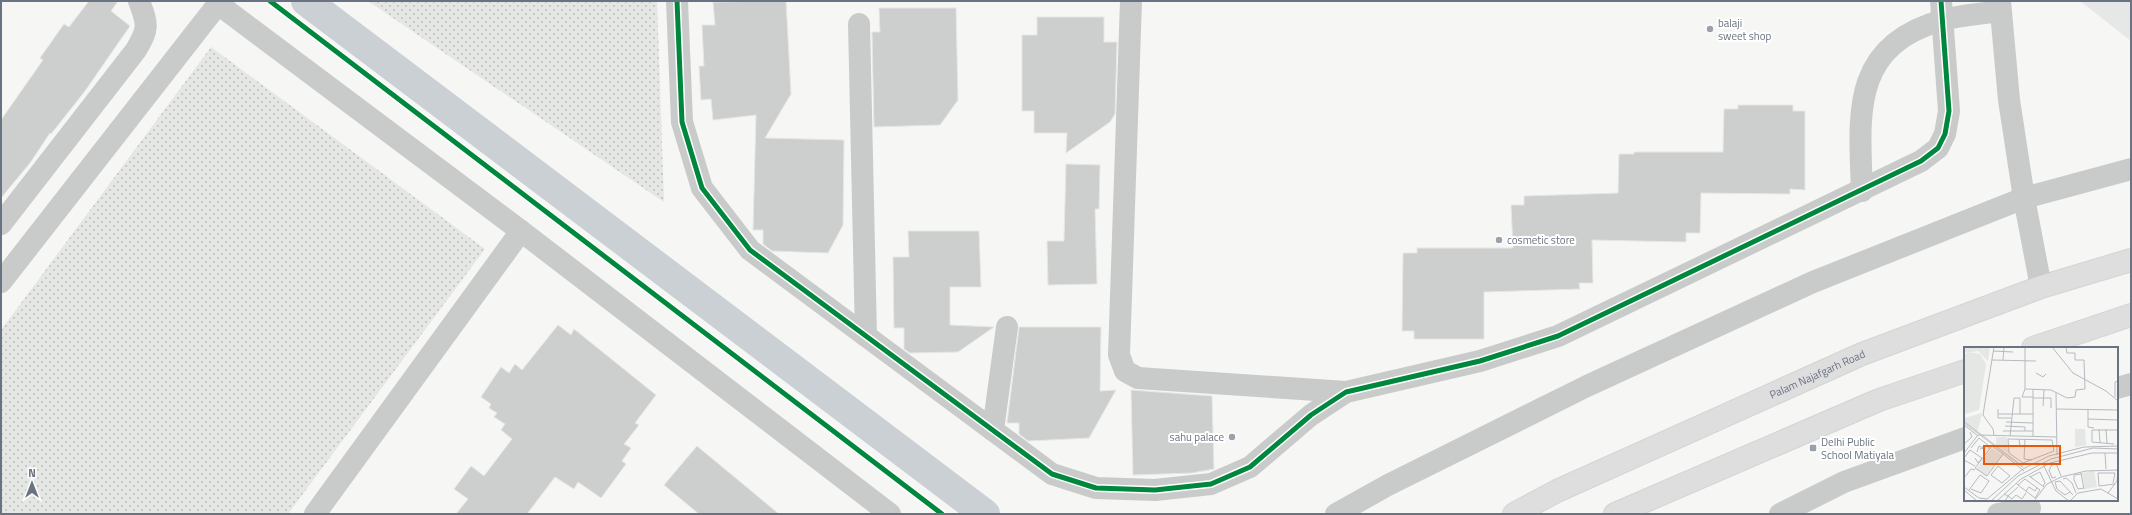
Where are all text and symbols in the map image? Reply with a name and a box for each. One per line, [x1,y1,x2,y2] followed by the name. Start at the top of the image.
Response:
[1718,15,1772,44] place label: balaji sweet shop
[1705,24,1715,34] marker: balaji sweet shop
[1507,232,1575,248] place label: cosmetic store
[1494,235,1504,245] marker: cosmetic store
[1767,346,1868,403] street label: Palam Najafgarh Road
[1964,347,2118,501] inset map
[1170,429,1224,445] place label: sahu palace
[1227,432,1237,442] marker: sahu palace
[1821,434,1895,463] place label: Delhi Public School Matiyala
[1808,443,1818,453] marker: Delhi Public School Matiyala
[12,463,52,503] north arrow
[28,465,36,481] text: N

